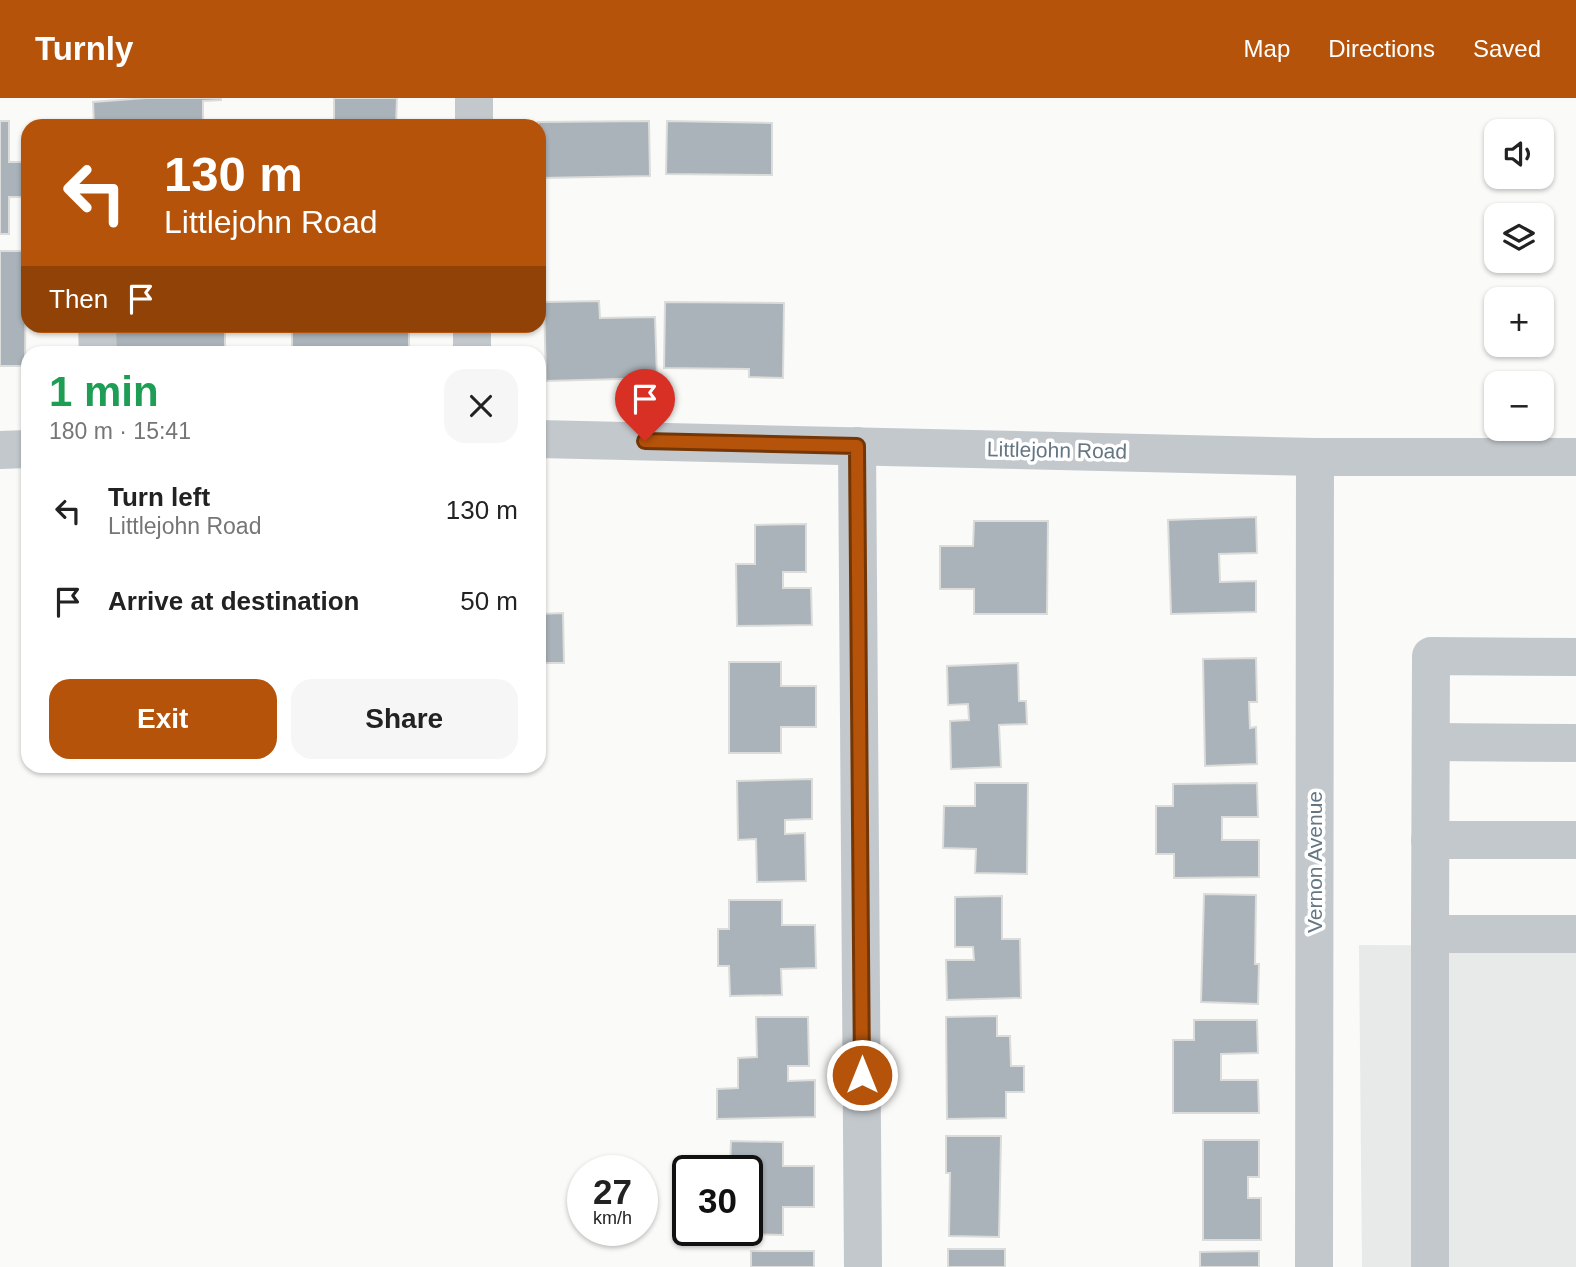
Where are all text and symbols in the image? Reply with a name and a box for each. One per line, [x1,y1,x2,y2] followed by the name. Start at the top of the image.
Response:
[35,30,133,67] text: Turnly
[1244,35,1290,62] text: Map
[1328,35,1435,62] text: Directions
[1473,35,1541,62] text: Saved
[1484,119,1554,441] map controls
[1484,119,1554,189] button: sound
[49,147,140,238] icon: left
[164,147,303,201] text: 130 m
[1484,203,1554,273] button: layers
[164,204,377,240] text: Littlejohn Road
[122,280,160,318] icon: arrive
[49,284,108,314] text: Then
[1484,287,1554,357] button: +
[49,368,159,415] text: 1 min
[444,369,518,443] button: close
[615,369,675,441] pin
[1484,371,1554,441] button: −
[626,380,664,418] icon: arrive
[49,418,191,444] text: 180 m · 15:41
[987,437,1127,463] street label: Littlejohn Road
[108,482,210,512] text: Turn left
[49,492,87,530] icon: left
[446,495,518,525] text: 130 m
[108,513,261,539] text: Littlejohn Road
[49,583,87,621] icon: arrive
[108,586,359,616] text: Arrive at destination
[460,586,518,616] text: 50 m
[49,679,277,759] button: Exit
[291,679,518,759] button: Share
[1303,791,1326,933] street label: Vernon Avenue
[825,1038,899,1112] position arrow
[672,1155,763,1246] speed limit sign: 30
[593,1172,632,1211] text: 27
[593,1208,632,1228] text: km/h

